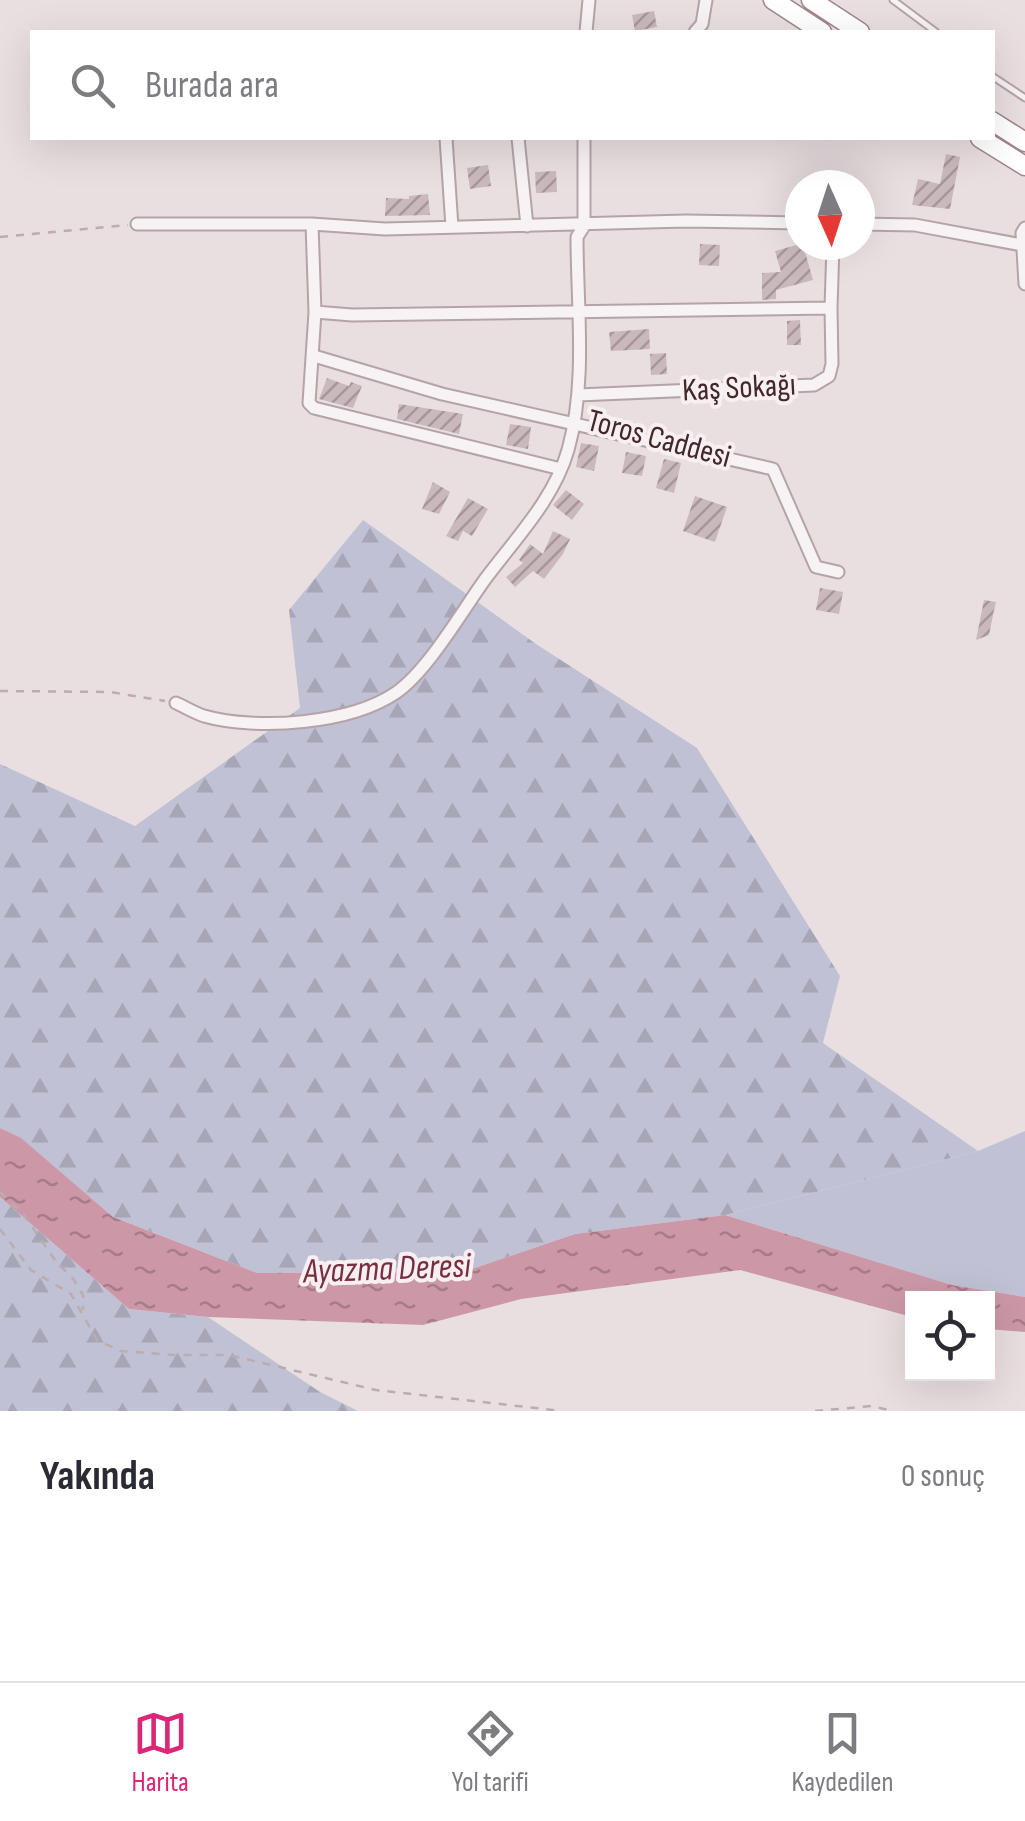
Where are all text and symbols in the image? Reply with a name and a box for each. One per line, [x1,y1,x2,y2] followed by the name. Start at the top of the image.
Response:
[30,30,995,140] search box
[65,58,120,113] icon: search
[145,63,279,108] text: Burada ara
[785,170,875,260] north arrow
[681,366,797,410] street label: Kaş Sokağı
[583,401,735,477] street label: Toros Caddesi
[301,1245,473,1293] water label: Ayazma Deresi
[905,1291,995,1381] map controls
[905,1291,995,1381] button: locate
[40,1451,155,1502] text: Yakında
[901,1457,985,1496] text: 0 sonuç
[131,1706,189,1799] tab: Harita
[452,1706,529,1799] tab: Yol tarifi
[792,1706,894,1799] tab: Kaydedilen

